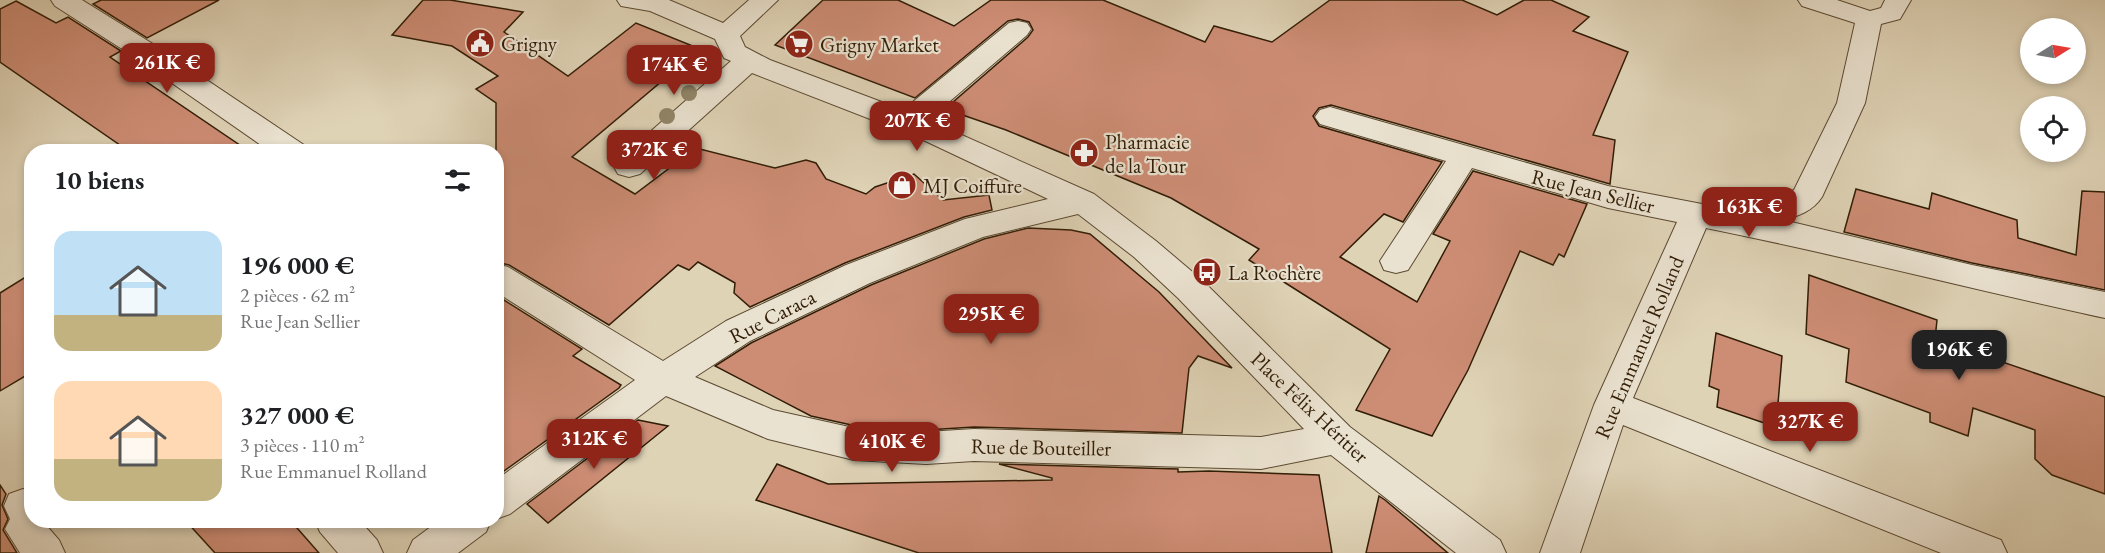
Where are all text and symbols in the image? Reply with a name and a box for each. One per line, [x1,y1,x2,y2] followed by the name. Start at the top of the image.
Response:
[2020,18,2086,84] north arrow
[2020,18,2086,162] map controls
[464,27,496,59] public building icon: Grigny
[783,28,815,60] supermarket icon: Grigny Market
[501,30,558,57] place label: Grigny
[820,31,939,58] place label: Grigny Market
[118,43,216,94] pin: 261K €
[625,45,723,96] pin: 174K €
[134,49,200,75] text: 261K €
[641,51,707,77] text: 174K €
[2020,96,2086,162] button: locate
[868,101,966,152] pin: 207K €
[884,107,950,133] text: 207K €
[1105,128,1189,179] place label: Pharmacie de la Tour
[605,130,703,181] pin: 372K €
[621,136,687,162] text: 372K €
[1068,137,1100,169] pharmacy icon: Pharmacie de la Tour
[54,163,144,197] text: 10 biens
[1529,163,1657,219] street label: Rue Jean Sellier
[441,164,474,197] icon: filters
[886,169,918,201] shop icon: MJ Coiffure
[923,172,1022,199] place label: MJ Coiffure
[1700,187,1798,238] pin: 163K €
[1716,193,1782,219] text: 163K €
[240,248,354,282] text: 196 000 €
[1588,251,1690,443] street label: Rue Emmanuel Rolland
[102,255,174,327] icon: home
[1191,256,1223,288] bus stop icon: La Rochère
[1228,259,1321,286] place label: La Rochère
[240,282,355,308] text: 2 pièces · 62 m²
[724,282,820,349] street label: Rue Caraca
[942,294,1040,345] pin: 295K €
[958,300,1024,326] text: 295K €
[240,308,360,334] text: Rue Jean Sellier
[1910,330,2008,381] pin: 196K €
[1926,336,1992,362] text: 196K €
[1245,345,1375,469] street label: Place Félix Héritier
[240,398,354,432] text: 327 000 €
[1761,402,1859,453] pin: 327K €
[102,405,174,477] icon: home
[1777,408,1843,434] text: 327K €
[545,419,643,470] pin: 312K €
[843,422,941,473] pin: 410K €
[561,425,627,451] text: 312K €
[859,428,925,454] text: 410K €
[240,432,365,458] text: 3 pièces · 110 m²
[971,432,1111,462] street label: Rue de Bouteiller
[240,458,427,484] text: Rue Emmanuel Rolland

